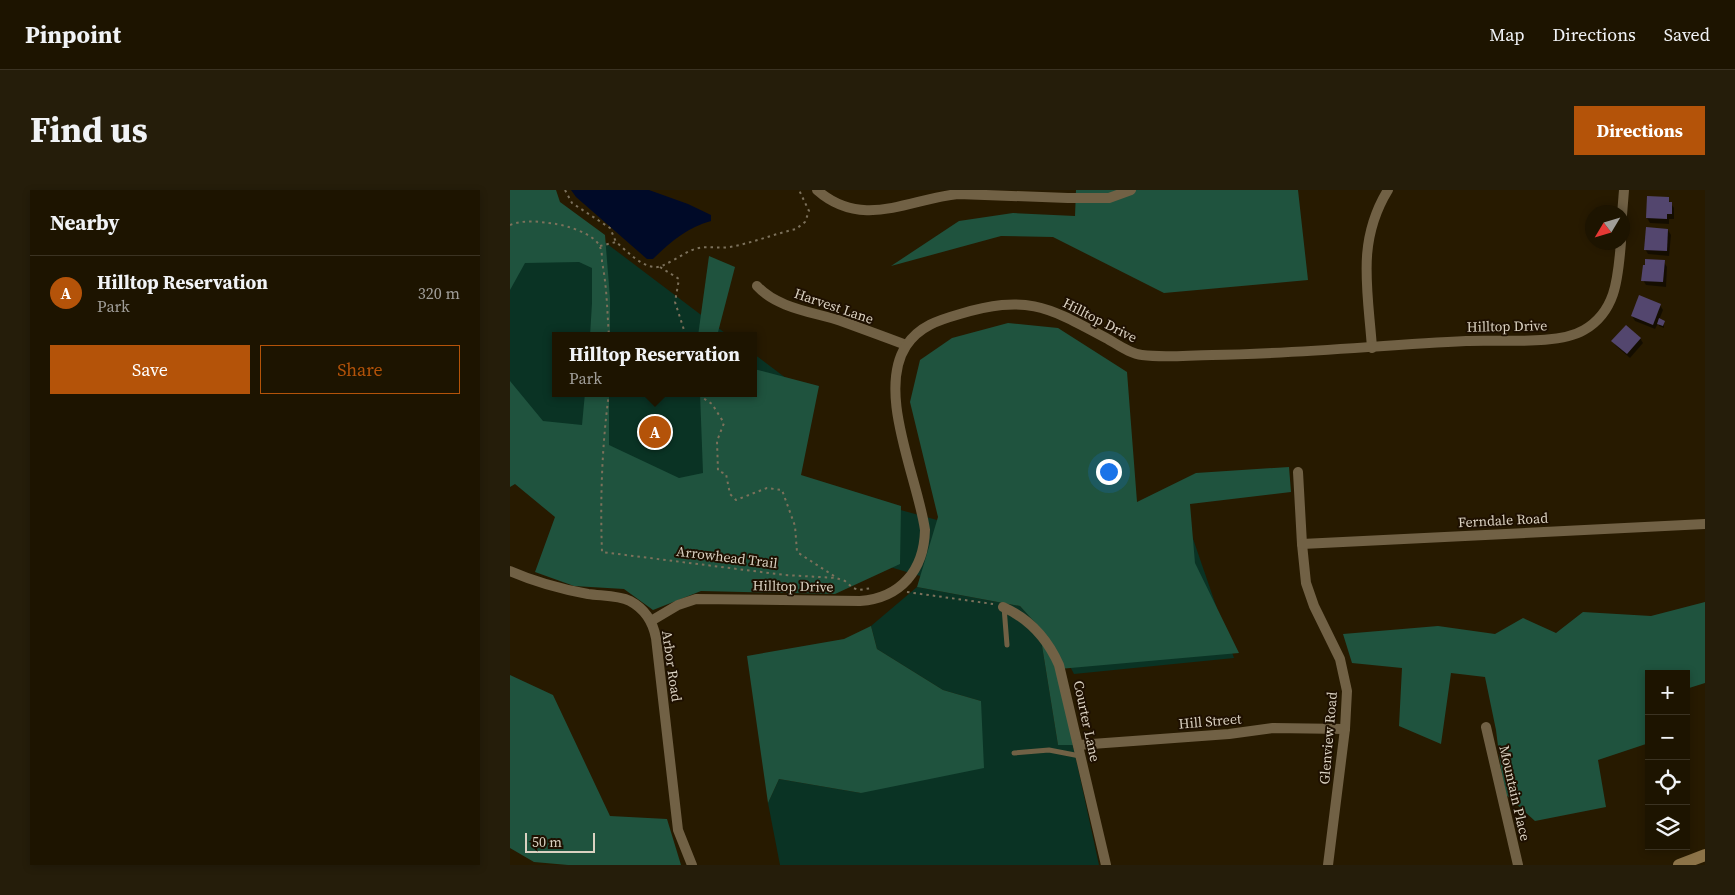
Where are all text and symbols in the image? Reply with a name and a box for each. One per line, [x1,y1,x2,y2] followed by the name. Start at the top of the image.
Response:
[25,18,121,51] text: Pinpoint
[1489,22,1525,47] text: Map
[1553,22,1636,47] text: Directions
[1664,22,1710,47] text: Saved
[30,106,148,154] text: Find us
[1574,106,1705,155] button: Directions
[1585,205,1630,250] north arrow
[50,208,120,237] text: Nearby
[97,269,268,295] text: Hilltop Reservation
[61,282,71,304] text: A
[418,282,460,304] text: 320 m
[792,283,876,329] street label: Harvest Lane
[1059,293,1141,347] street label: Hilltop Drive
[97,295,130,317] text: Park
[1466,315,1548,337] street label: Hilltop Drive
[552,332,757,397] popup
[569,341,740,367] text: Hilltop Reservation
[50,345,250,394] button: Save
[260,345,460,394] button: Share
[569,367,602,389] text: Park
[639,413,671,451] pin: A
[1096,459,1122,485] your location
[1457,508,1549,532] street label: Ferndale Road
[675,541,779,573] street label: Arrowhead Trail
[752,575,834,597] street label: Hilltop Drive
[657,629,687,703] street label: Arbor Road
[1645,670,1690,850] map controls
[1645,670,1690,715] button: +
[1069,679,1105,763] street label: Courter Lane
[1314,691,1342,785] street label: Glenview Road
[1178,708,1243,734] street label: Hill Street
[1645,715,1690,760] button: −
[1494,743,1536,843] street label: Mountain Place
[1645,760,1690,805] button: locate
[1645,805,1690,850] button: layers
[525,830,595,853] scale bar
[532,832,562,852] text: 50 m

